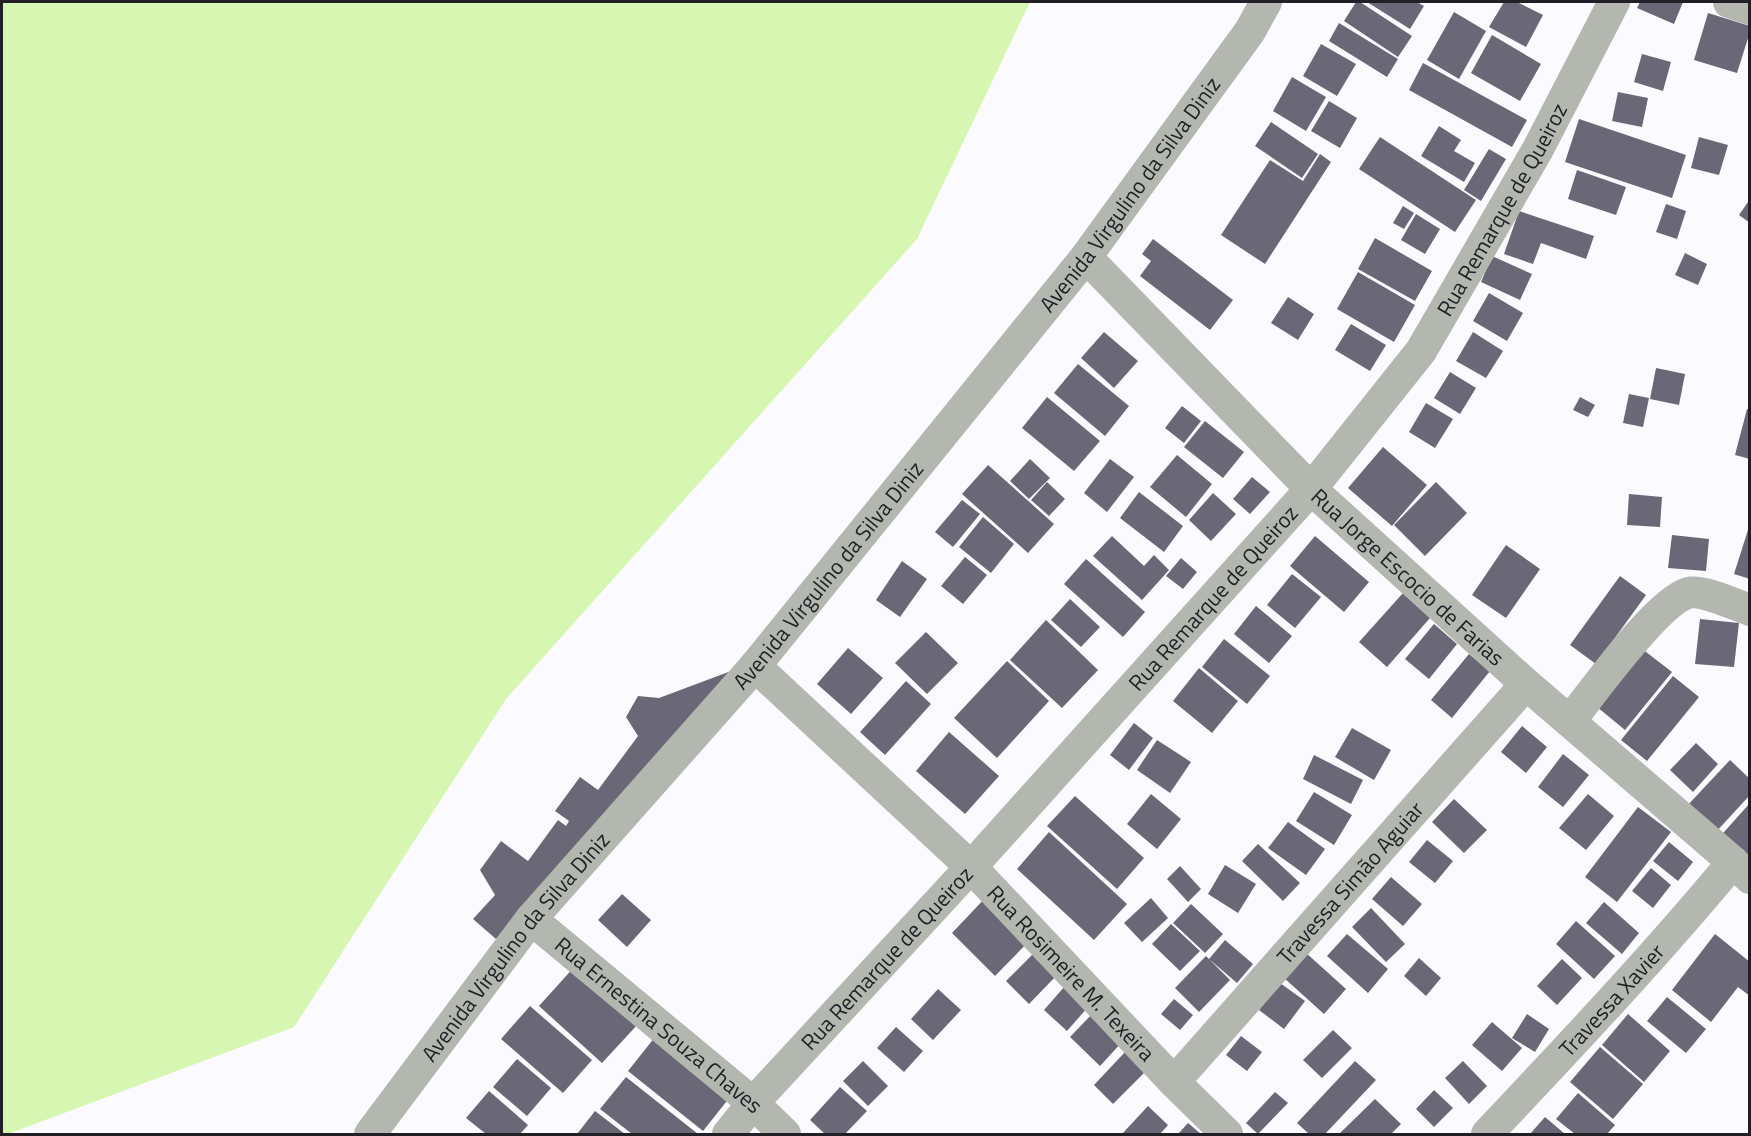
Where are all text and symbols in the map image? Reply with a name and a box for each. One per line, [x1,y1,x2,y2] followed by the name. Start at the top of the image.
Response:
[1031,69,1229,320] street label: Avenida Virgulino da Silva Diniz
[1428,97,1576,322] street label: Rua Remarque de Queiroz
[725,454,931,697] street label: Avenida Virgulino da Silva Diniz
[1303,480,1512,674] street label: Rua Jorge Escocio de Farias
[1120,497,1306,699] street label: Rua Remarque de Queiroz
[1269,793,1432,972] street label: Travessa Simão Aguiar
[413,824,618,1069] street label: Avenida Virgulino da Silva Diniz
[793,858,981,1058] street label: Rua Remarque de Queiroz
[979,877,1163,1069] street label: Rua Rosimeire M. Texeira
[547,928,771,1121] street label: Rua Ernestina Souza Chaves
[1551,935,1673,1065] street label: Travessa Xavier

